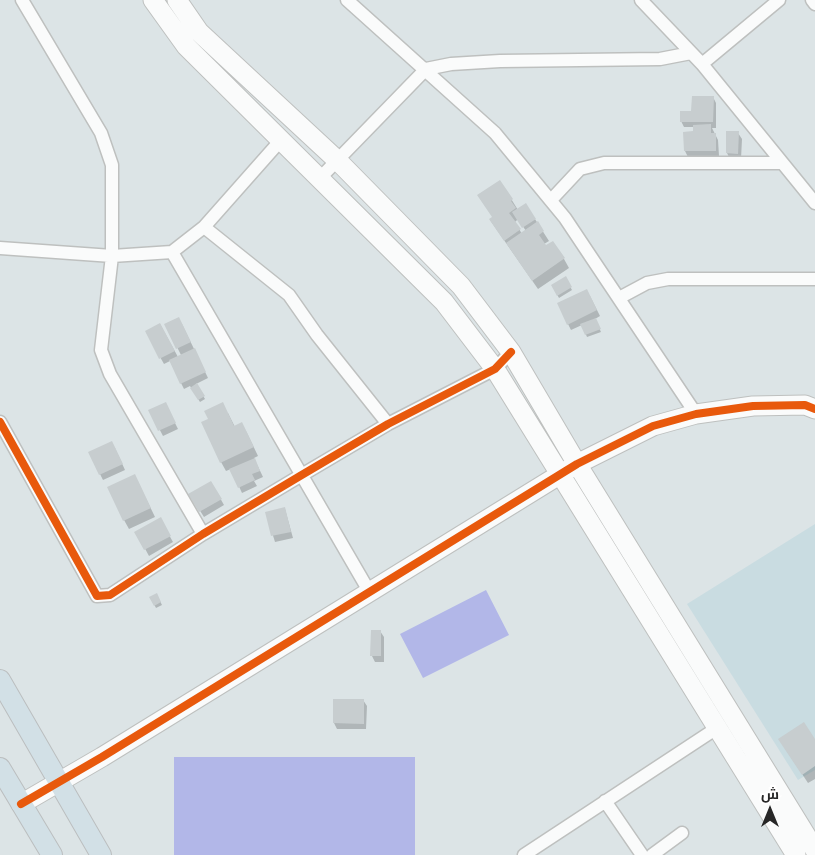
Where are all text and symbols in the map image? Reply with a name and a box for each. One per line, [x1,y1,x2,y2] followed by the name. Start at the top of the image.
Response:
[745,785,795,835] north arrow
[761,785,779,805] text: ش

